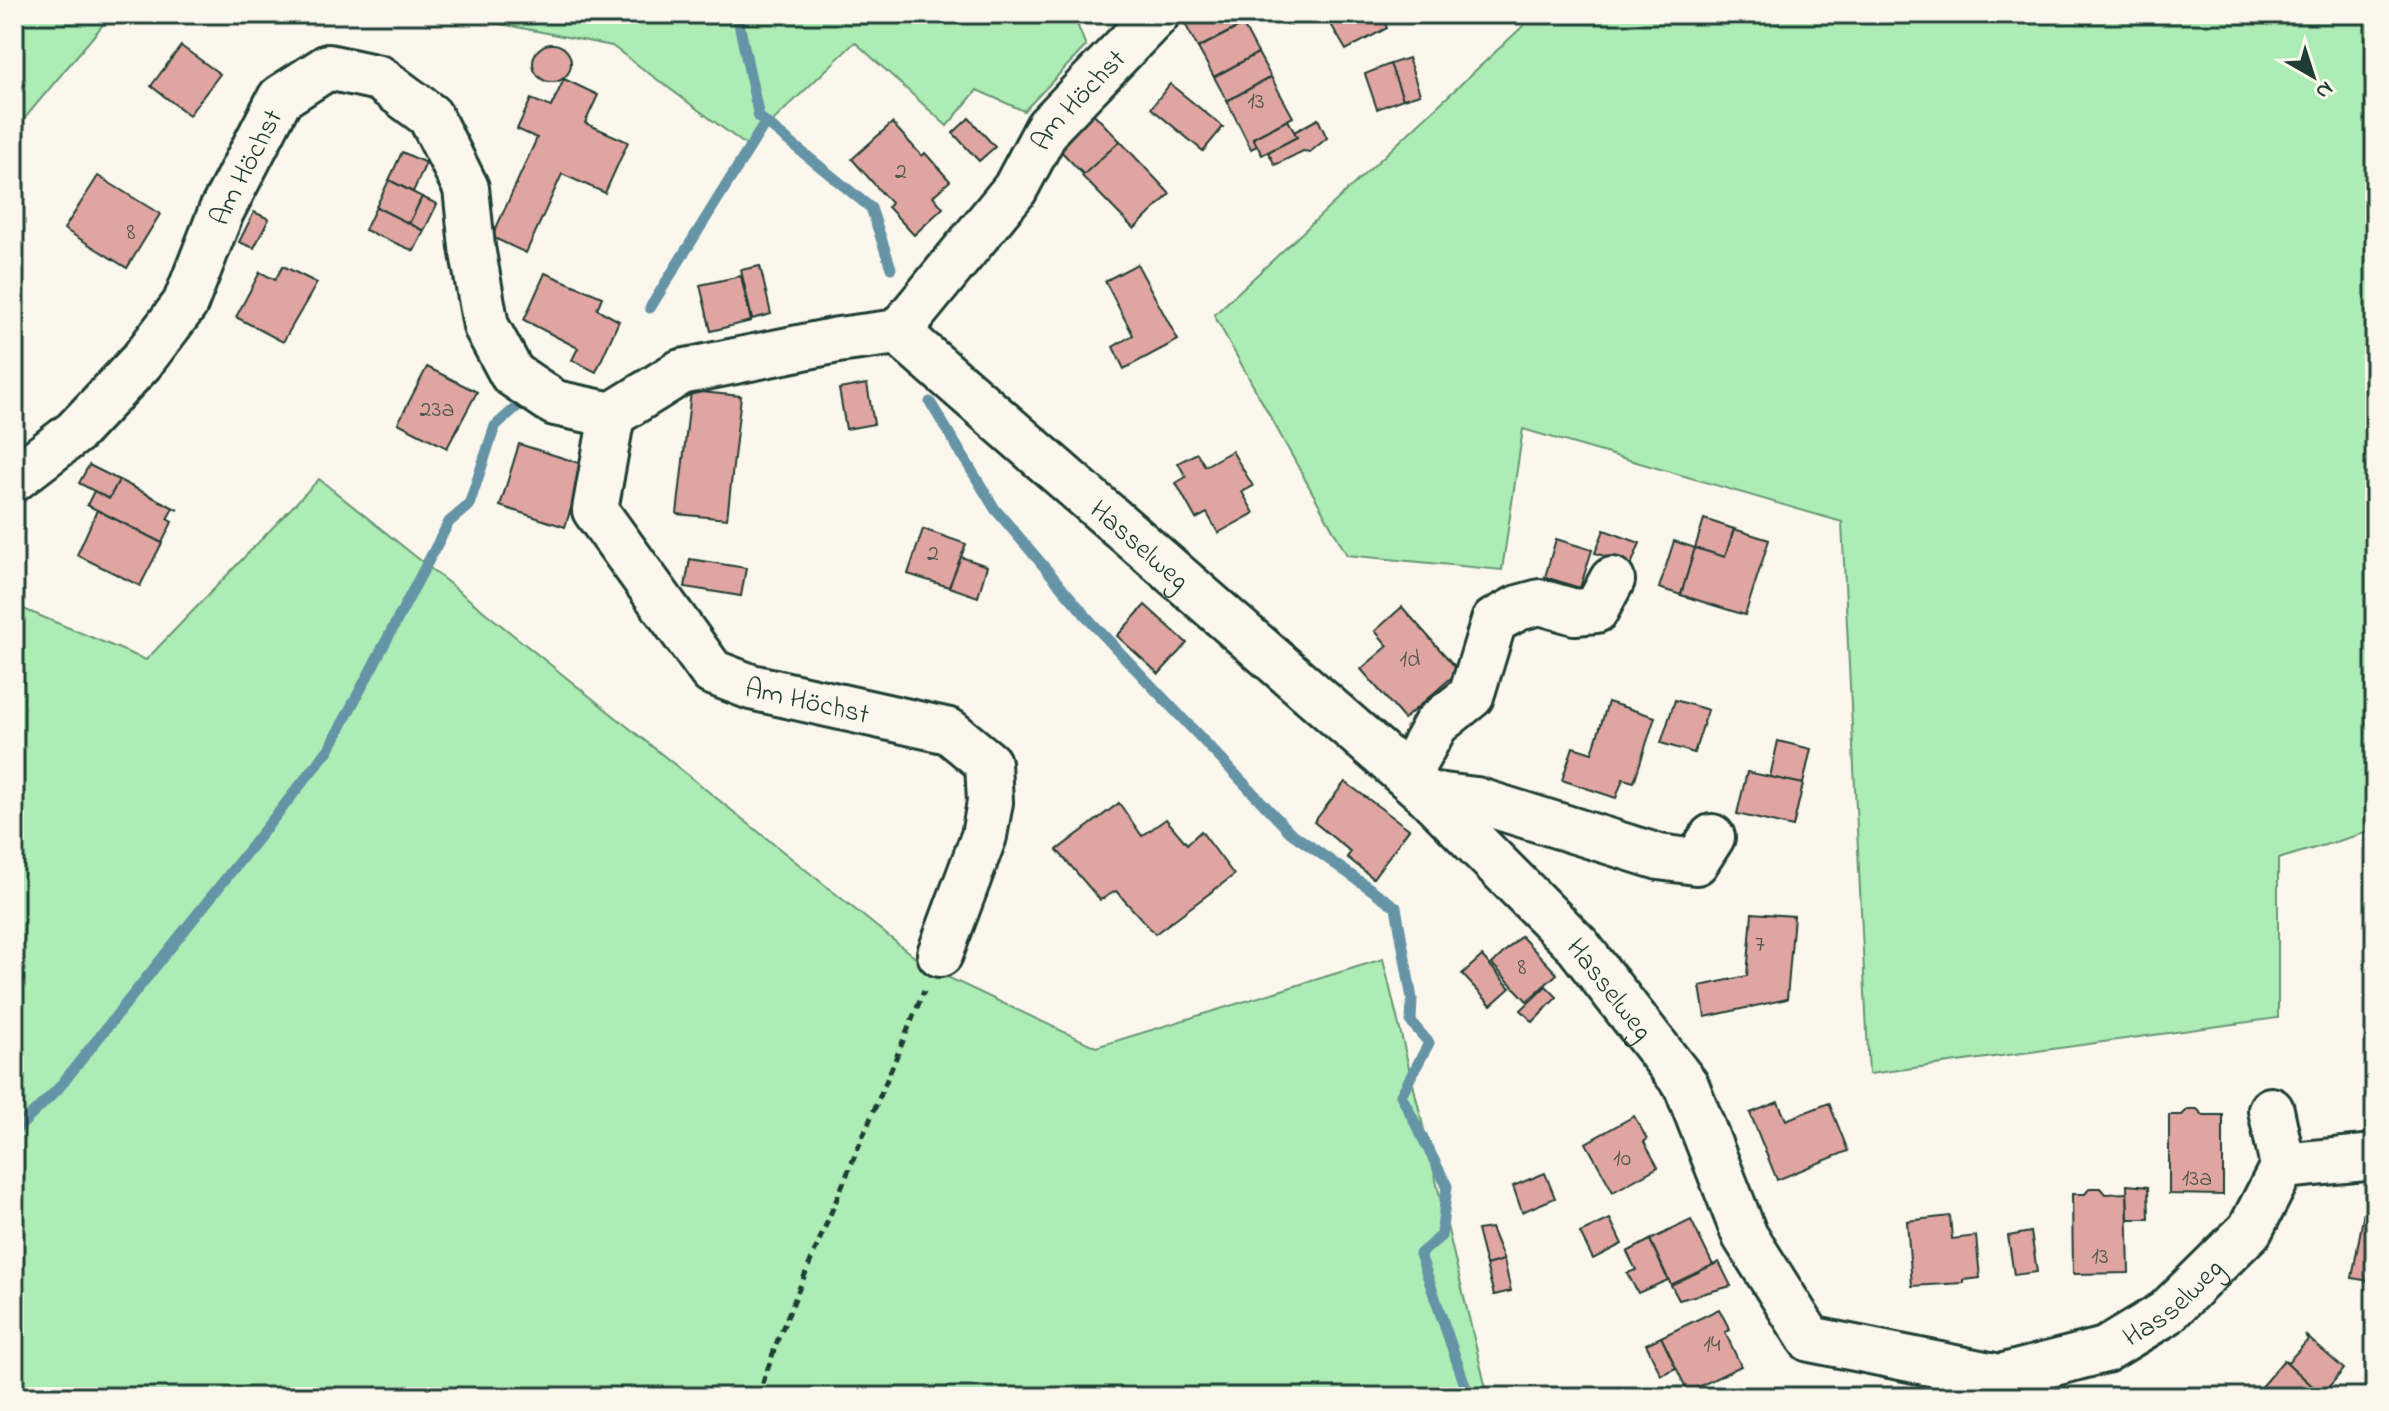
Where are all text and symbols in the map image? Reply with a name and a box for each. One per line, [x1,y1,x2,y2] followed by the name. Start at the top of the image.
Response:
[2273,36,2353,116] north arrow
[1022,41,1137,159] street label: Am Höchst
[2308,72,2340,106] text: N
[1247,85,1265,120] house number: 13
[201,103,295,232] street label: Am Höchst
[895,155,907,190] house number: 2
[127,216,136,251] house number: 8
[420,393,454,428] house number: 23a
[1079,491,1197,602] street label: Hasselweg
[927,537,939,572] house number: 2
[1399,643,1421,678] house number: 1d
[741,669,873,737] street label: Am Höchst
[1755,928,1765,963] house number: 7
[1555,930,1661,1051] street label: Hasselweg
[1518,951,1527,986] house number: 8
[1613,1142,1631,1177] house number: 10
[2182,1162,2212,1197] house number: 13a
[2091,1240,2109,1275] house number: 13
[2116,1250,2234,1359] street label: Hasselweg
[1703,1328,1721,1363] house number: 14

